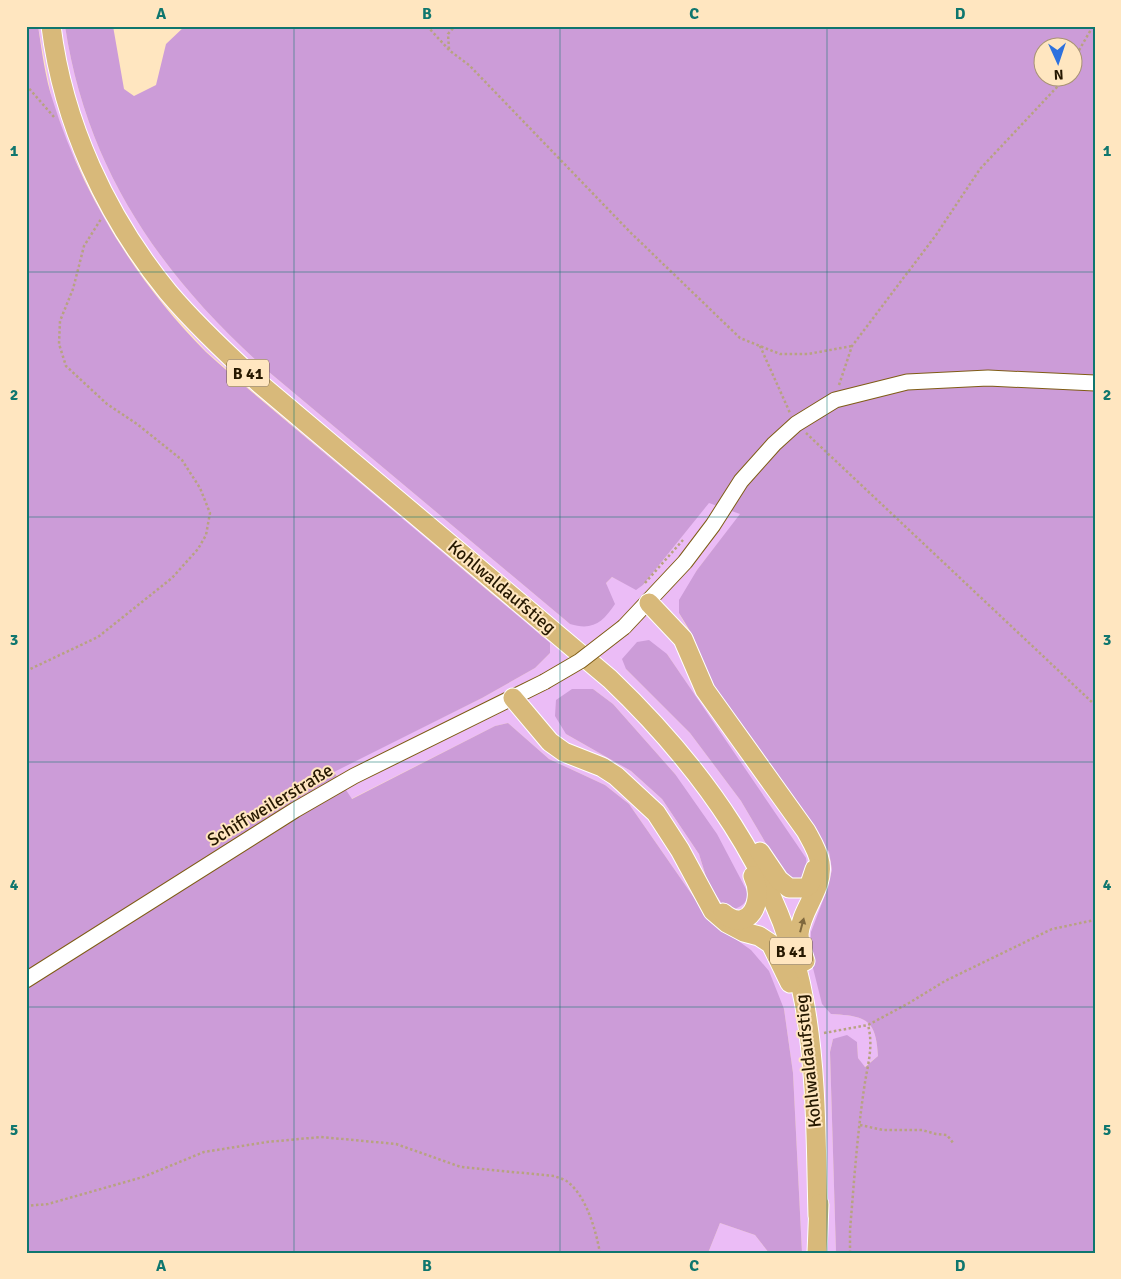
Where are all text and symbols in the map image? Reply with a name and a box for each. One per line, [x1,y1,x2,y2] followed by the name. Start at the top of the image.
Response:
[156,4,167,24] text: A
[422,4,432,24] text: B
[689,4,699,24] text: C
[955,4,966,24] text: D
[1034,38,1084,88] north arrow
[1053,66,1064,83] text: N
[10,141,19,161] text: 1
[1103,141,1112,161] text: 1
[227,359,269,386] road number: B 41
[10,385,18,405] text: 2
[1103,385,1111,405] text: 2
[444,535,560,639] street label: Kohlwaldaufstieg
[10,630,18,650] text: 3
[1103,630,1111,650] text: 3
[203,759,337,851] street label: Schiffweilerstraße
[10,875,19,895] text: 4
[1103,875,1112,895] text: 4
[798,917,806,932] one-way arrow
[770,938,812,964] road number: B 41
[790,993,826,1129] street label: Kohlwaldaufstieg
[10,1120,18,1140] text: 5
[1103,1120,1111,1140] text: 5
[156,1256,167,1276] text: A
[422,1256,432,1276] text: B
[689,1256,699,1276] text: C
[955,1256,966,1276] text: D

